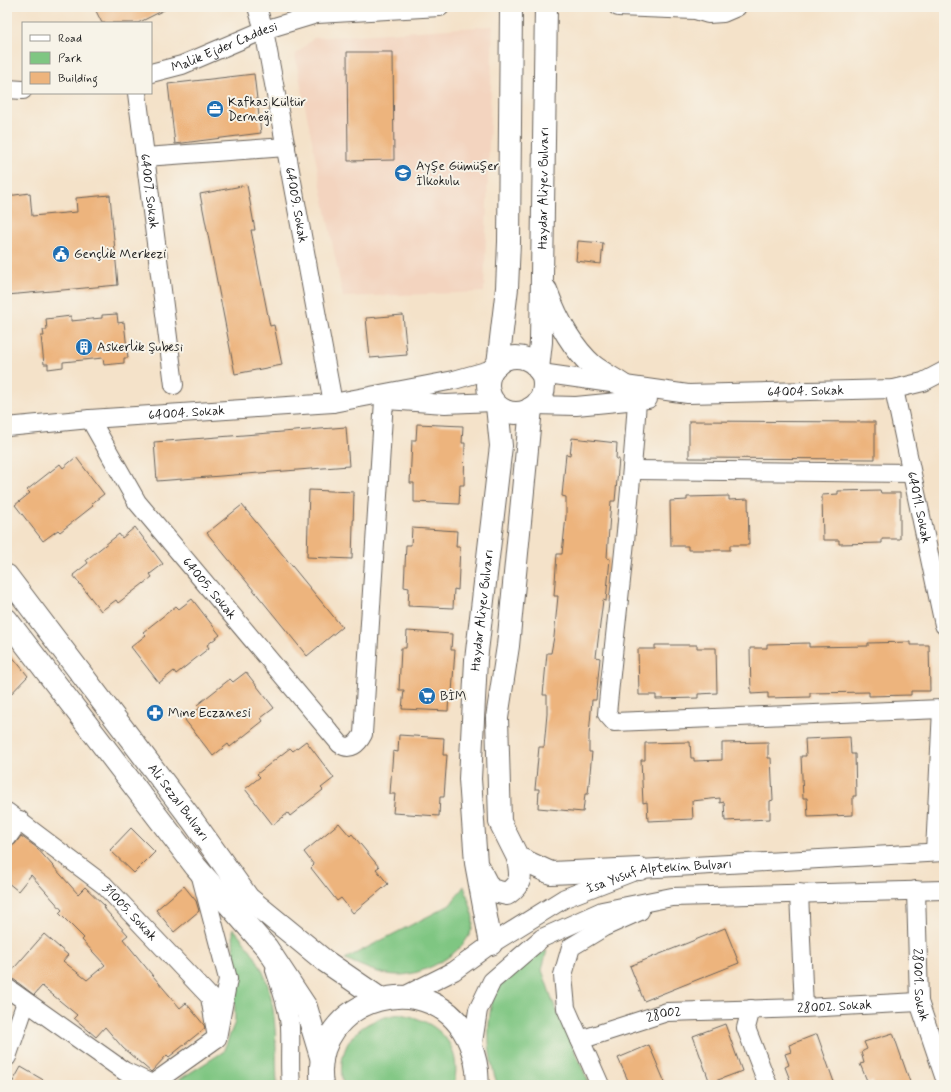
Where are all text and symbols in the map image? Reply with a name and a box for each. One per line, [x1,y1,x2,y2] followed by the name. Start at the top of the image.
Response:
[169,18,279,76] street label: Malik Ejder Caddesi
[22,22,152,94] legend
[58,31,82,47] text: Road
[58,51,82,67] text: Park
[58,71,98,88] text: Building
[228,94,307,126] place label: Kafkas Kültür Derneği
[205,99,225,119] office icon: Kafkas Kültür Derneği
[534,127,553,250] street label: Haydar Aliyev Bulvarı
[136,153,163,230] street label: 64007. Sokak
[416,158,500,190] place label: Ayşe Gümüşer İlkokulu
[393,163,413,183] school or university icon: Ayşe Gümüşer İlkokulu
[281,166,312,245] street label: 64009. Sokak
[51,244,71,264] public building icon: Gençlik Merkezi
[74,246,166,263] place label: Gençlik Merkezi
[74,337,94,357] building icon: Askerlik Şubesi
[97,339,183,356] place label: Askerlik Şubesi
[767,382,845,401] street label: 64004. Sokak
[148,402,226,424] street label: 64004. Sokak
[903,470,935,545] street label: 64011. Sokak
[467,548,497,671] street label: Haydar Aliyev Bulvarı
[179,554,241,623] street label: 64005. Sokak
[417,686,437,706] supermarket icon: BİM
[440,688,466,705] place label: BİM
[145,703,165,723] pharmacy icon: Mine Eczanesi
[168,705,251,722] place label: Mine Eczanesi
[144,760,213,844] street label: Ali Sezal Bulvarı
[584,855,732,897] street label: İsa Yusuf Alptekin Bulvarı
[99,880,161,945] street label: 31005. Sokak
[909,948,934,1024] street label: 28001. Sokak
[797,996,873,1017] street label: 28002. Sokak
[644,1003,682,1027] street label: 28002

